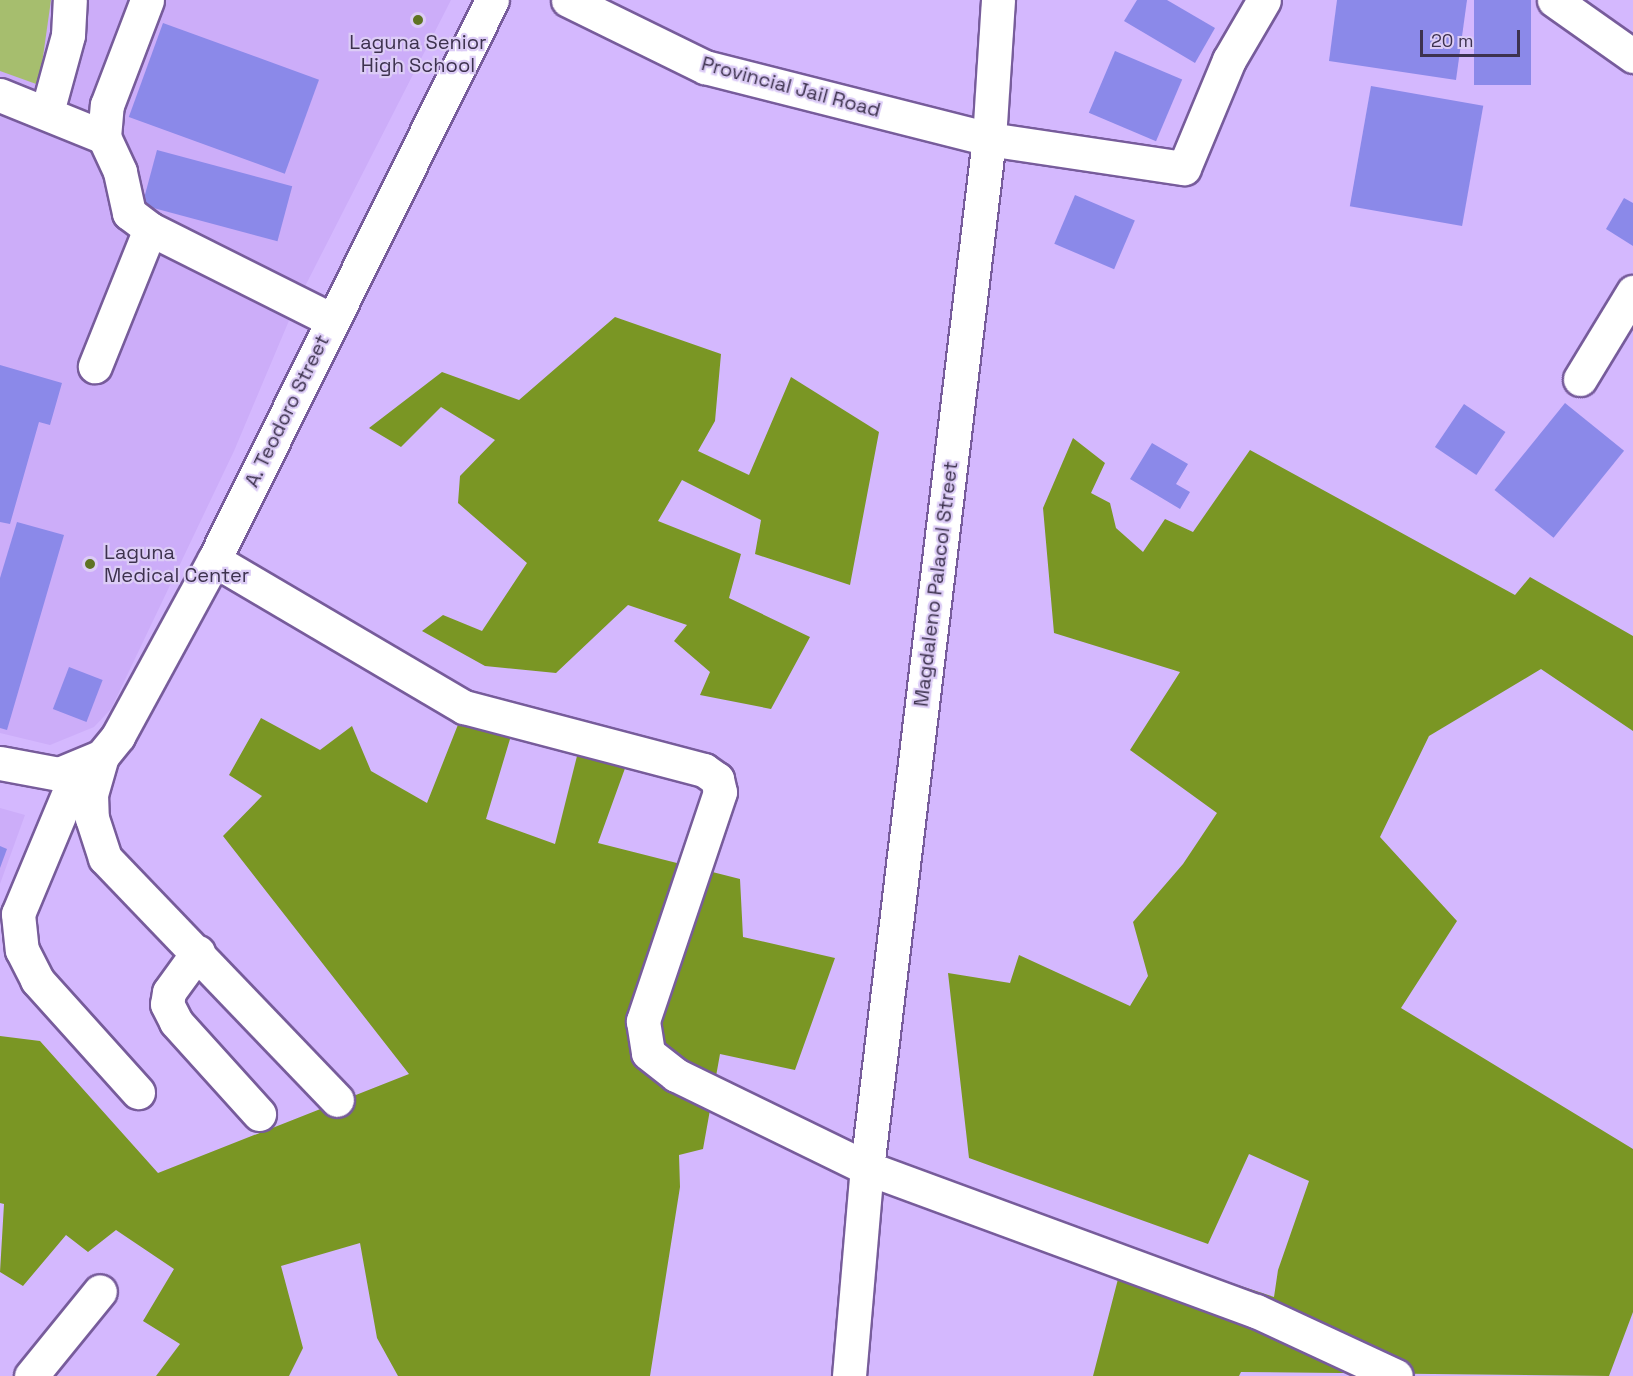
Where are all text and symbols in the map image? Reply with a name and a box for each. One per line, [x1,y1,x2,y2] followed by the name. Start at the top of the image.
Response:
[411,13,425,27] marker: Laguna Senior High School
[1423,18,1524,56] scale bar
[1431,29,1474,52] text: 20 m
[349,30,487,77] place label: Laguna Senior High School
[699,52,883,122] street label: Provincial Jail Road
[239,330,335,492] street label: A. Teodoro Street
[909,460,963,708] street label: Magdaleno Palacol Street
[104,540,249,587] place label: Laguna Medical Center
[81,555,99,573] marker: Laguna Medical Center

